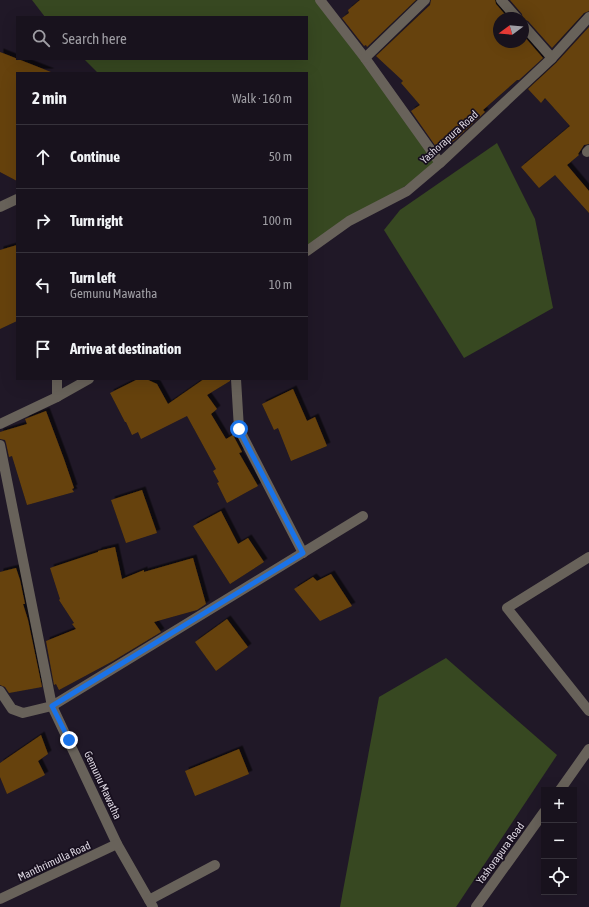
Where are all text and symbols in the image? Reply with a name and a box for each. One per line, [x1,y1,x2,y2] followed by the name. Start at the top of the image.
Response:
[493,12,529,48] north arrow
[16,16,308,60] search box
[30,27,52,49] icon: search
[62,30,127,47] text: Search here
[32,88,67,108] text: 2 min
[232,91,292,106] text: Walk · 160 m
[418,108,480,166] street label: Yashorapura Road
[32,146,54,168] icon: ahead
[70,148,120,165] text: Continue
[269,149,292,164] text: 50 m
[32,210,54,232] icon: right
[70,212,123,229] text: Turn right
[263,213,292,228] text: 100 m
[70,269,116,286] text: Turn left
[32,274,54,296] icon: left
[269,277,292,292] text: 10 m
[70,286,157,301] text: Gemunu Mawatha
[32,338,54,360] icon: arrive
[70,340,181,357] text: Arrive at destination
[230,420,248,438] route start
[60,731,78,749] route end
[82,749,124,821] street label: Gemunu Mawatha
[541,787,577,895] map controls
[541,787,577,823] button: +
[474,820,526,886] street label: Yashorapura Road
[541,823,577,859] button: −
[16,839,92,883] street label: Manthrimulla Road
[541,859,577,895] button: locate

